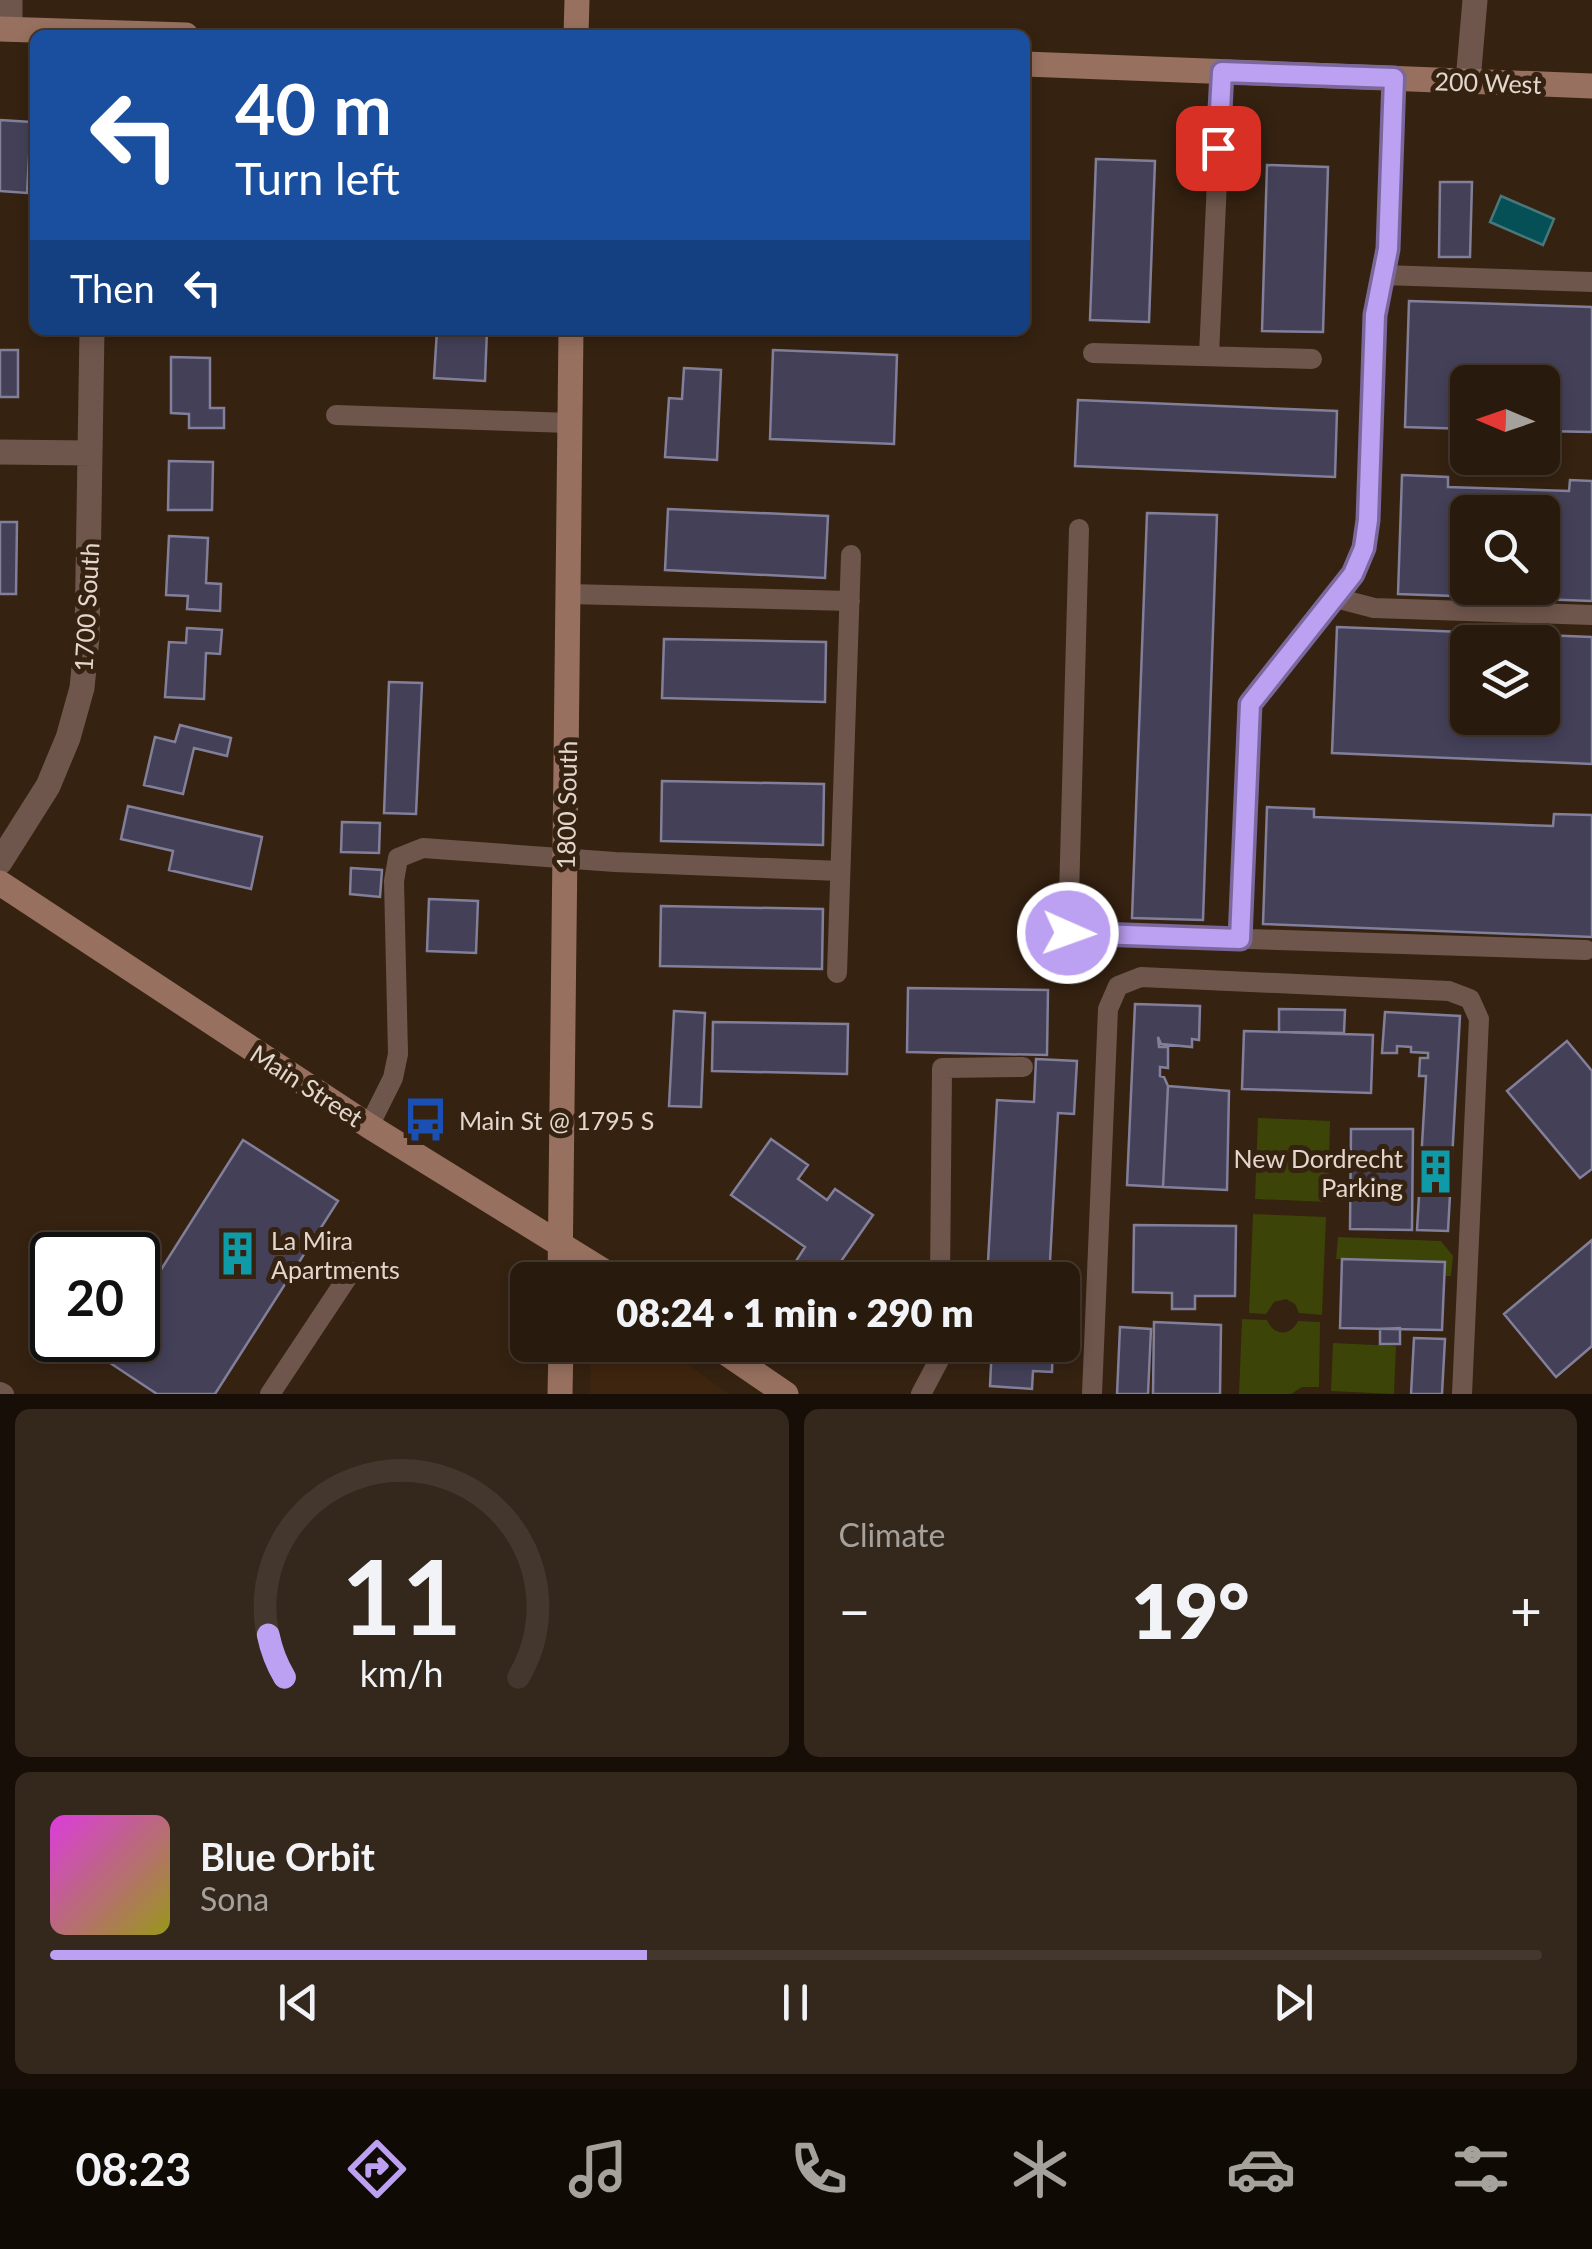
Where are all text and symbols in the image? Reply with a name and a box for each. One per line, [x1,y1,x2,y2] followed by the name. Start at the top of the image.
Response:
[1434,65,1542,99] street label: 200 West
[235,66,392,150] text: 40 m
[70,70,200,200] icon: left
[1176,106,1261,191] pin
[1191,121,1246,176] icon: arrive
[235,151,400,205] text: Turn left
[175,260,230,315] icon: left
[70,265,155,311] text: Then
[1450,365,1560,475] north arrow
[1450,365,1560,735] map controls
[1450,495,1560,605] button: search
[68,542,104,672] street label: 1700 South
[1450,625,1560,735] button: layers
[550,740,582,870] street label: 1800 South
[1016,881,1120,985] position arrow
[245,1038,369,1132] street label: Main Street
[402,1096,450,1144] bus stop icon: Main St @ 1795 S
[459,1105,654,1135] place label: Main St @ 1795 S
[1234,1143,1403,1202] place label: New Dordrecht Parking
[1412,1148,1460,1196] building icon: New Dordrecht Parking
[271,1225,400,1284] place label: La Mira Apartments
[214,1230,262,1278] building icon: La Mira Apartments
[30,1232,160,1362] speed limit sign: 20
[616,1289,974,1335] text: 08:24 · 1 min · 290 m
[839,1515,945,1554] text: Climate
[341,1532,462,1657] text: 11
[1131,1565,1249,1655] text: 19°
[839,1577,870,1643] text: −
[1510,1577,1542,1643] text: +
[360,1652,444,1695] text: km/h
[200,1833,375,1879] text: Blue Orbit
[200,1879,269,1918] text: Sona
[271,1975,326,2030] icon: previous
[768,1975,823,2030] icon: pause
[1266,1975,1321,2030] icon: next
[342,2134,412,2204] icon: directions
[563,2134,633,2204] icon: music
[784,2134,854,2204] icon: phone
[1005,2134,1075,2204] icon: climate
[1226,2134,1296,2204] icon: car
[1446,2134,1516,2204] icon: filters
[75,2142,191,2196] text: 08:23

